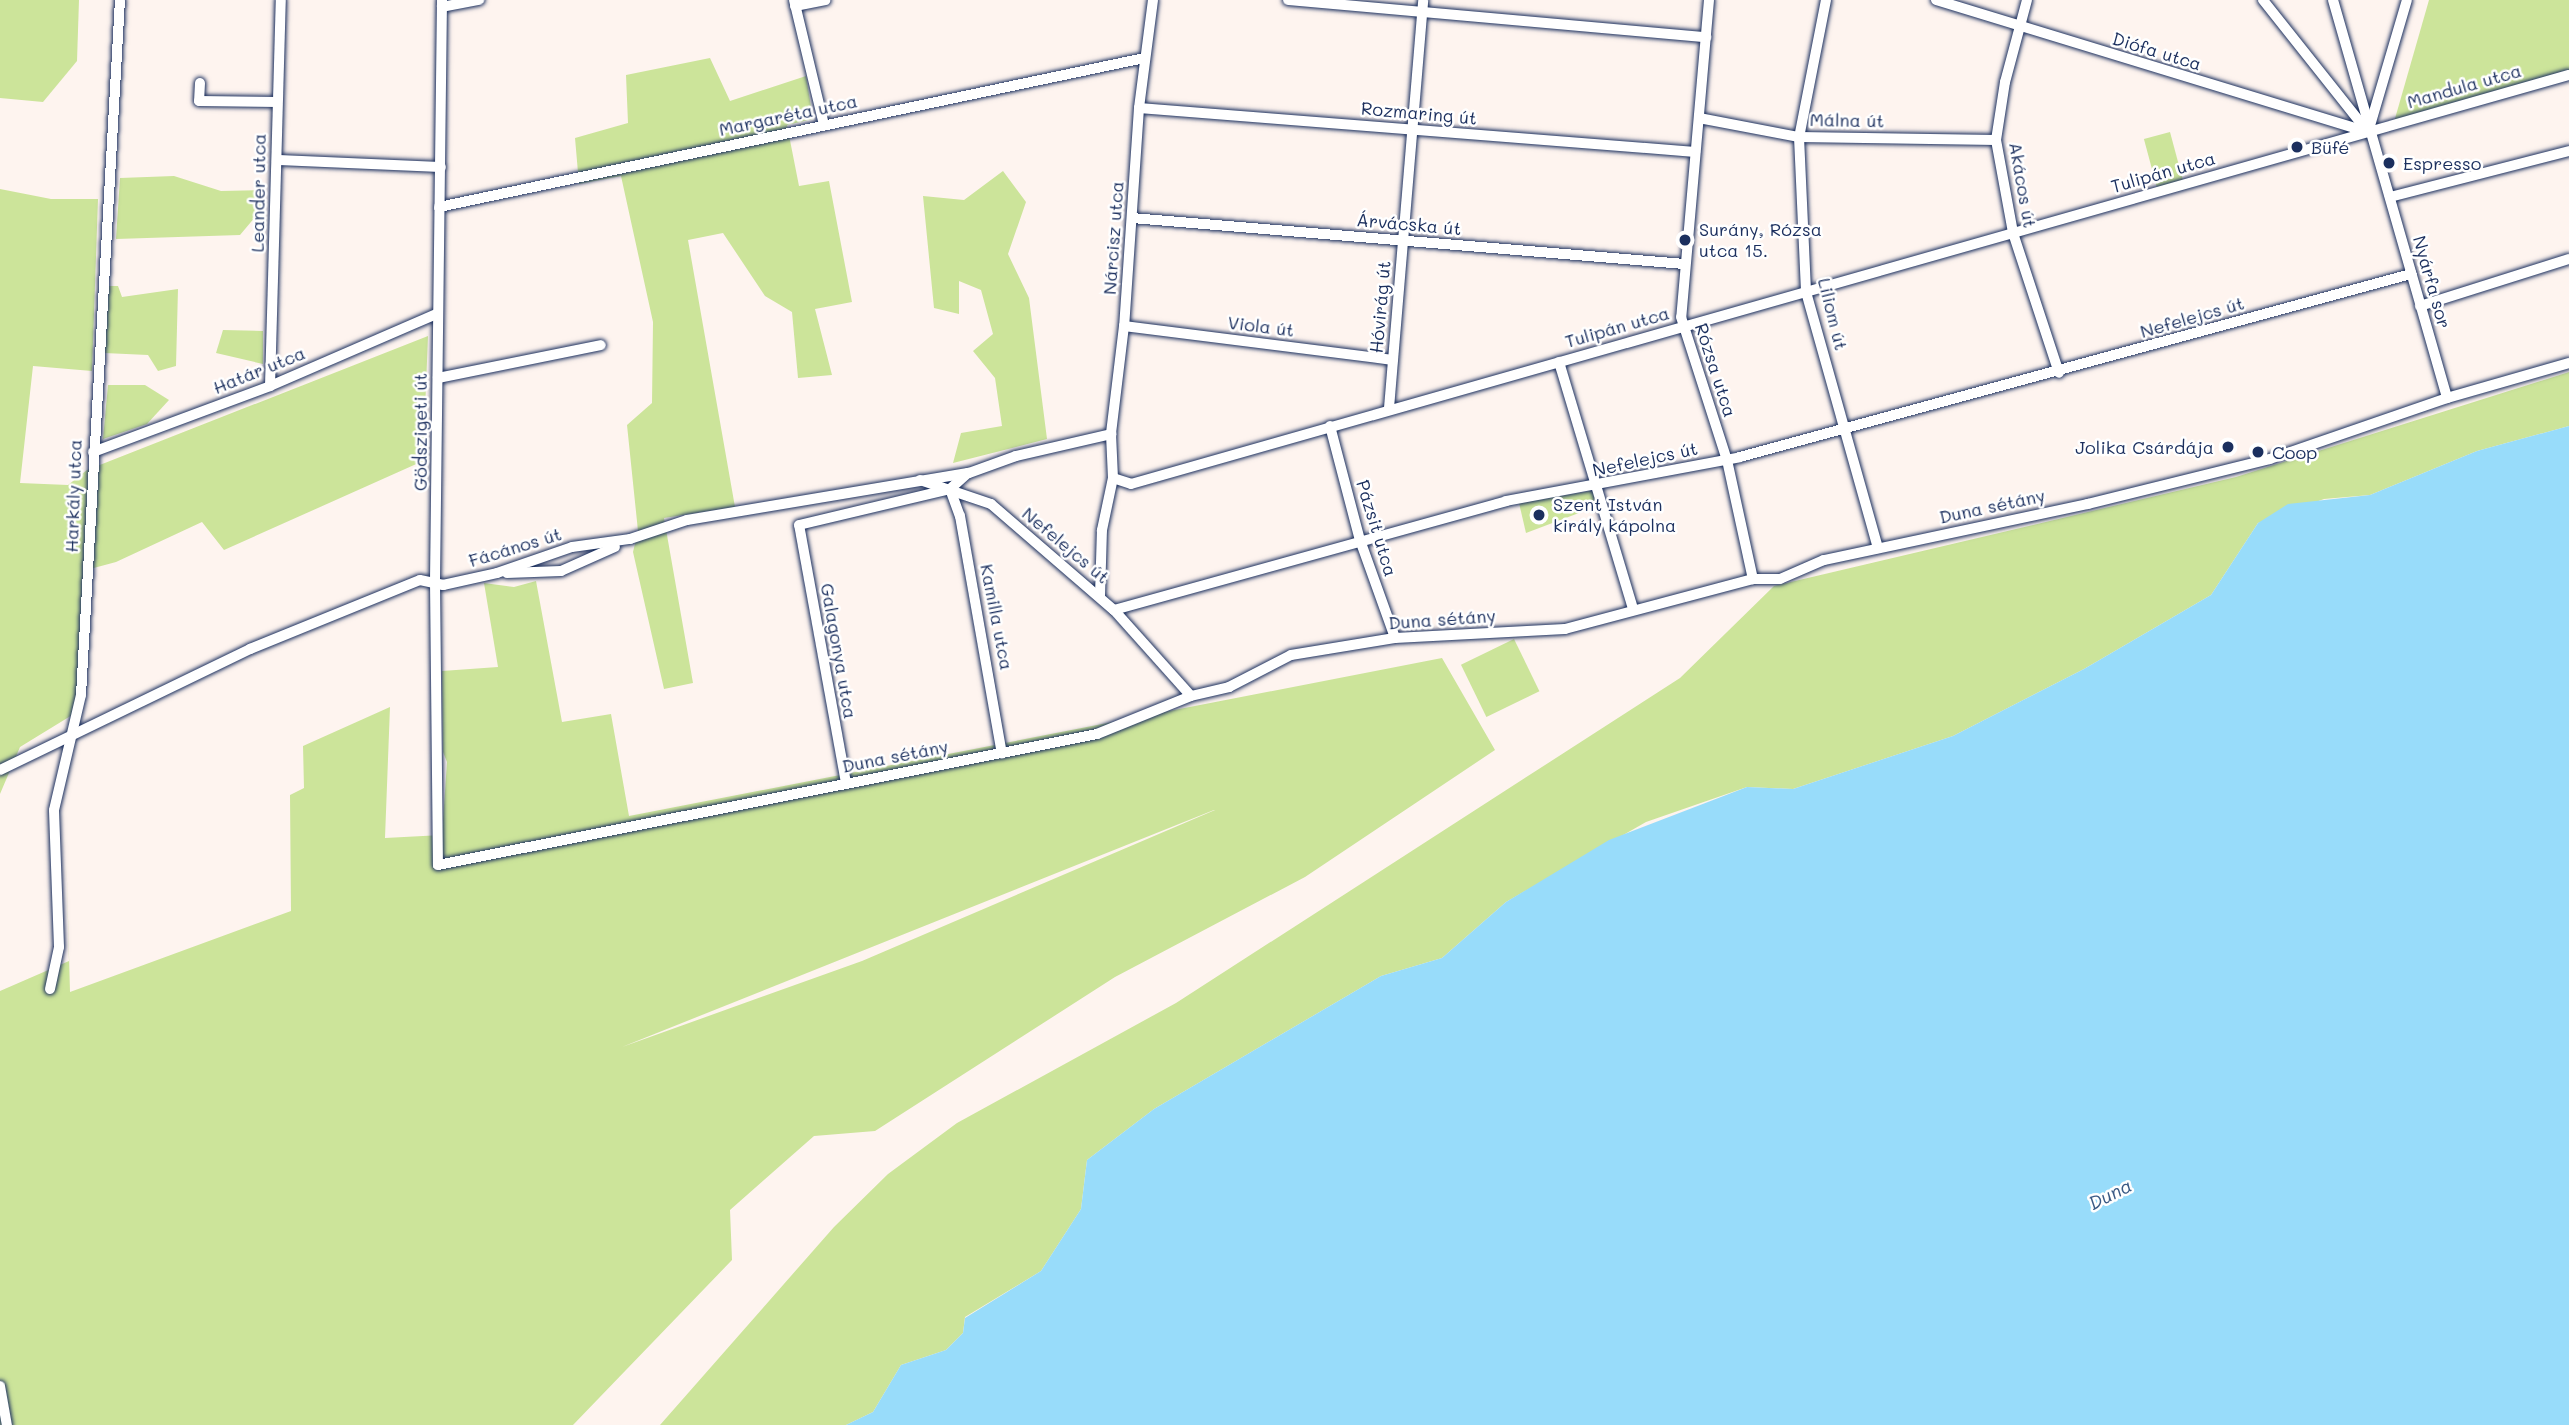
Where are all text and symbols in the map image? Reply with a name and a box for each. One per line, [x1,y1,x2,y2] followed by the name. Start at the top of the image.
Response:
[2110,27,2204,75] street label: Diófa utca
[2404,59,2524,113] street label: Mandula utca
[717,90,859,140] street label: Margaréta utca
[1360,97,1478,129] street label: Rozmaring út
[1809,109,1885,131] street label: Málna út
[246,133,270,253] street label: Leander utca
[2311,136,2349,158] place label: Büfé
[2289,139,2305,155] marker: Büfé
[2005,140,2041,230] street label: Akácos út
[2108,147,2218,197] street label: Tulipán utca
[2403,152,2482,174] place label: Espresso
[2381,155,2397,171] marker: Espresso
[1098,181,1128,295] street label: Nárcisz utca
[1356,209,1462,239] street label: Árvácska út
[1699,219,1822,262] place label: Surány, Rózsa utca 15.
[1677,232,1693,248] marker: Surány, Rózsa utca 15.
[2408,233,2456,331] street label: Nyárfa sor
[1365,260,1395,354] street label: Hóvirág út
[1814,276,1852,352] street label: Liliom út
[2138,292,2246,342] street label: Nefelejcs út
[1562,302,1672,352] street label: Tulipán utca
[1226,311,1296,341] street label: Viola út
[1691,320,1741,420] street label: Rózsa utca
[210,342,308,398] street label: Határ utca
[409,373,431,491] street label: Gödszigeti út
[2075,436,2214,458] place label: Jolika Csárdája
[1590,437,1700,481] street label: Nefelejcs út
[60,439,86,553] street label: Harkály utca
[2220,439,2236,455] marker: Jolika Csárdája
[2272,441,2317,463] place label: Coop
[2250,444,2266,460] marker: Coop
[1352,477,1402,579] street label: Pázsit utca
[1937,484,2047,528] street label: Duna sétány
[1553,494,1676,536] place label: Szent István király kápolna
[1018,502,1114,588] street label: Nefelejcs út
[1531,507,1547,523] marker: Szent István király kápolna
[466,523,564,571] street label: Fácános út
[976,562,1018,672] street label: Kamilla utca
[816,582,862,720] street label: Galagonya utca
[1388,604,1496,634] street label: Duna sétány
[840,735,950,777] street label: Duna sétány
[2084,1173,2136,1215] water label: Duna

